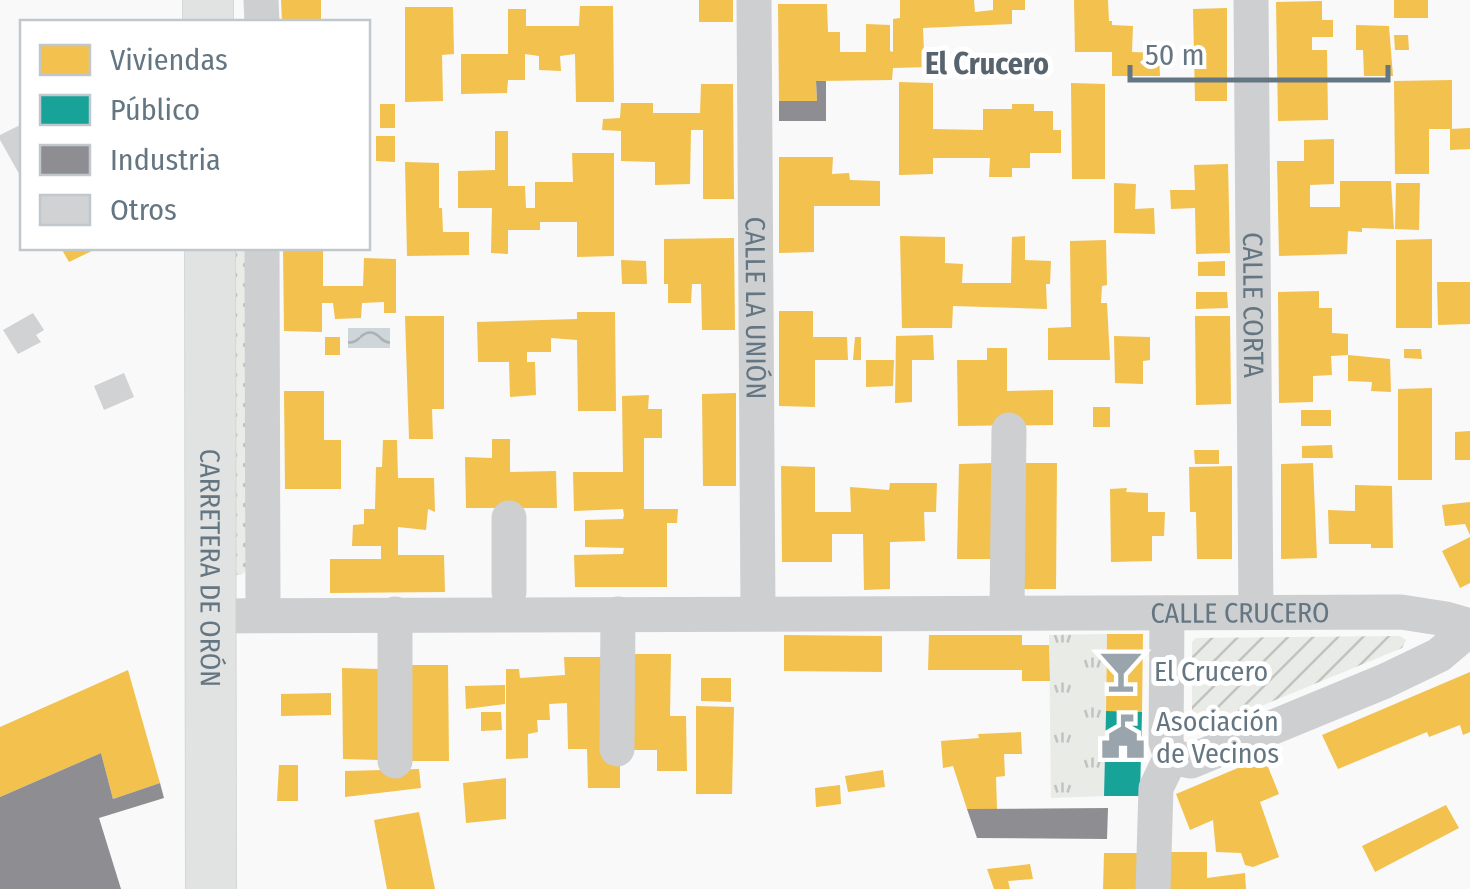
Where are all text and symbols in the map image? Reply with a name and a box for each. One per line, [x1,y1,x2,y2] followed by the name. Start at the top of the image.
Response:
[20,20,370,250] legend
[1130,20,1388,82] scale bar
[1145,37,1205,73] text: 50 m
[110,42,228,78] text: Viviendas
[925,46,1049,82] district label: El Crucero
[110,92,200,128] text: Público
[110,142,221,178] text: Industria
[110,192,177,228] text: Otros
[739,217,773,399] street label: CALLE LA UNIÓN
[1236,232,1271,378] street label: CALLE CORTA
[194,449,227,687] street label: CARRETERA DE ORÓN
[1150,596,1330,629] street label: CALLE CRUCERO
[1097,647,1145,695] bar icon: El Crucero
[1154,655,1268,688] place label: El Crucero
[1156,705,1279,770] place label: Asociación de Vecinos
[1099,713,1147,761] public building icon: Asociación de Vecinos

